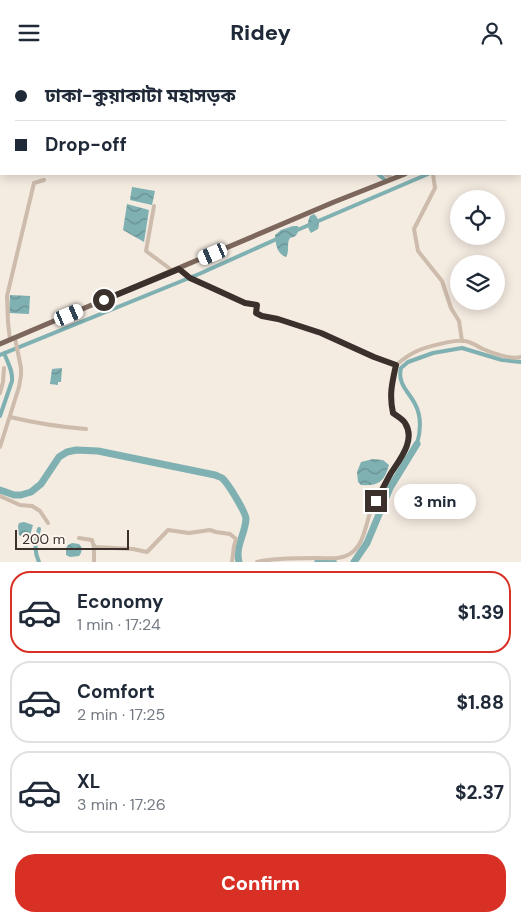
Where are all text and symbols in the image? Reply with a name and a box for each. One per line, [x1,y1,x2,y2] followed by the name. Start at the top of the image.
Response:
[230,18,291,47] text: Ridey
[15,19,43,47] icon: menu
[478,19,506,47] icon: person
[45,83,236,108] text: ঢাকা-কুয়াকাটা মহাসড়ক
[45,132,127,157] text: Drop-off
[450,190,505,310] map controls
[450,190,505,245] button: locate
[196,241,229,267] car
[450,255,505,310] button: layers
[93,289,115,311] route start
[52,302,85,328] car
[394,483,476,519] callout: 3 min
[365,490,387,512] route end
[414,491,456,512] text: 3 min
[15,527,129,550] scale bar
[22,530,65,548] text: 200 m
[77,589,164,614] text: Economy
[17,590,62,635] icon: car
[457,600,504,625] text: $1.39
[77,614,161,635] text: 1 min · 17:24
[77,679,155,704] text: Comfort
[17,680,62,725] icon: car
[456,690,504,715] text: $1.88
[77,704,165,725] text: 2 min · 17:25
[77,769,100,794] text: XL
[17,770,62,815] icon: car
[455,780,504,805] text: $2.37
[77,794,166,815] text: 3 min · 17:26
[15,854,506,912] button: Confirm

